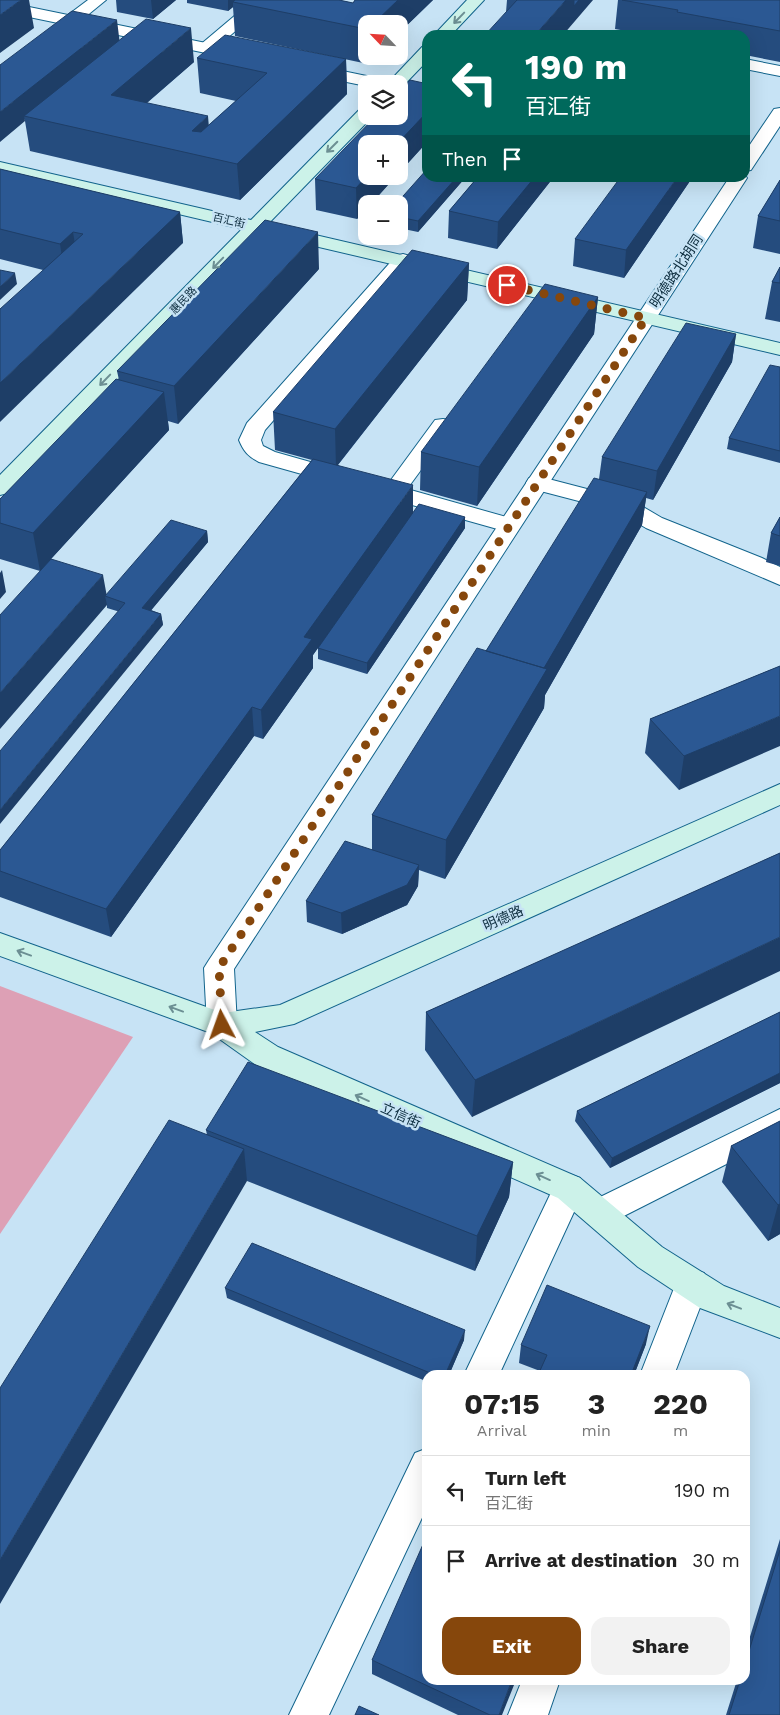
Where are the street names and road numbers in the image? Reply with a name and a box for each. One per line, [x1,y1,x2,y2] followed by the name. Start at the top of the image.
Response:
[211,210,246,231] street label: 百汇街
[646,231,706,311] street label: 明德路北胡同
[167,284,199,317] street label: 惠民路
[481,902,525,934] street label: 明德路
[379,1099,423,1131] street label: 立信街

